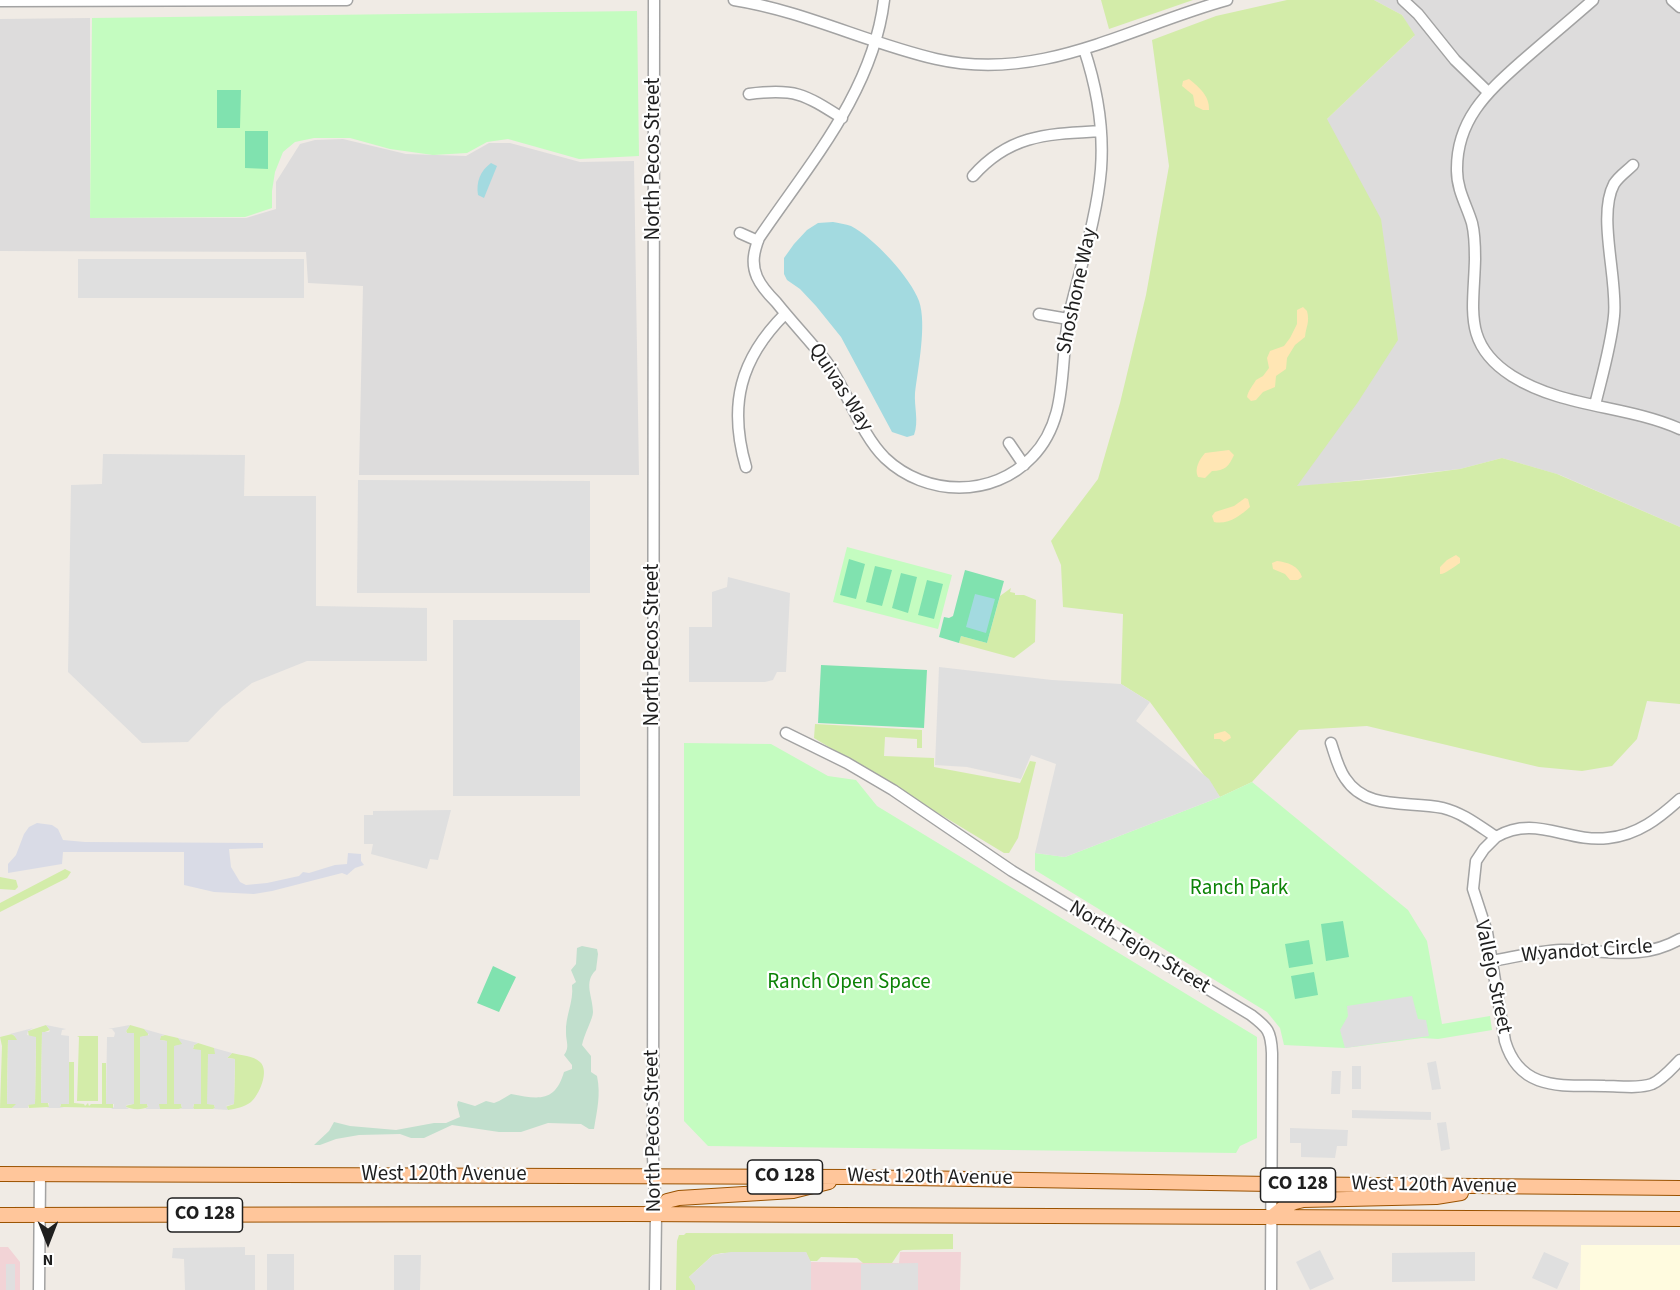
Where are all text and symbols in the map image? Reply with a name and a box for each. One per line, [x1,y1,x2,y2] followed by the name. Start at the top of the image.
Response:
[641,78,667,240] street label: North Pecos Street
[1052,226,1104,356] street label: Shoshone Way
[802,339,878,437] street label: Quivas Way
[640,564,666,726] street label: North Pecos Street
[1190,876,1288,902] park label: Ranch Park
[1064,896,1214,1000] street label: North Tejon Street
[1468,918,1516,1036] street label: Vallejo Street
[1521,935,1653,969] street label: Wyandot Circle
[767,970,931,996] park label: Ranch Open Space
[640,1049,668,1213] street label: North Pecos Street
[748,1160,822,1194] road number: CO 128
[361,1162,527,1188] street label: West 120th Avenue
[847,1164,1013,1192] street label: West 120th Avenue
[1260,1168,1336,1202] road number: CO 128
[1351,1172,1517,1200] street label: West 120th Avenue
[168,1198,242,1232] road number: CO 128
[18,1212,78,1272] north arrow
[43,1249,53,1271] text: N

